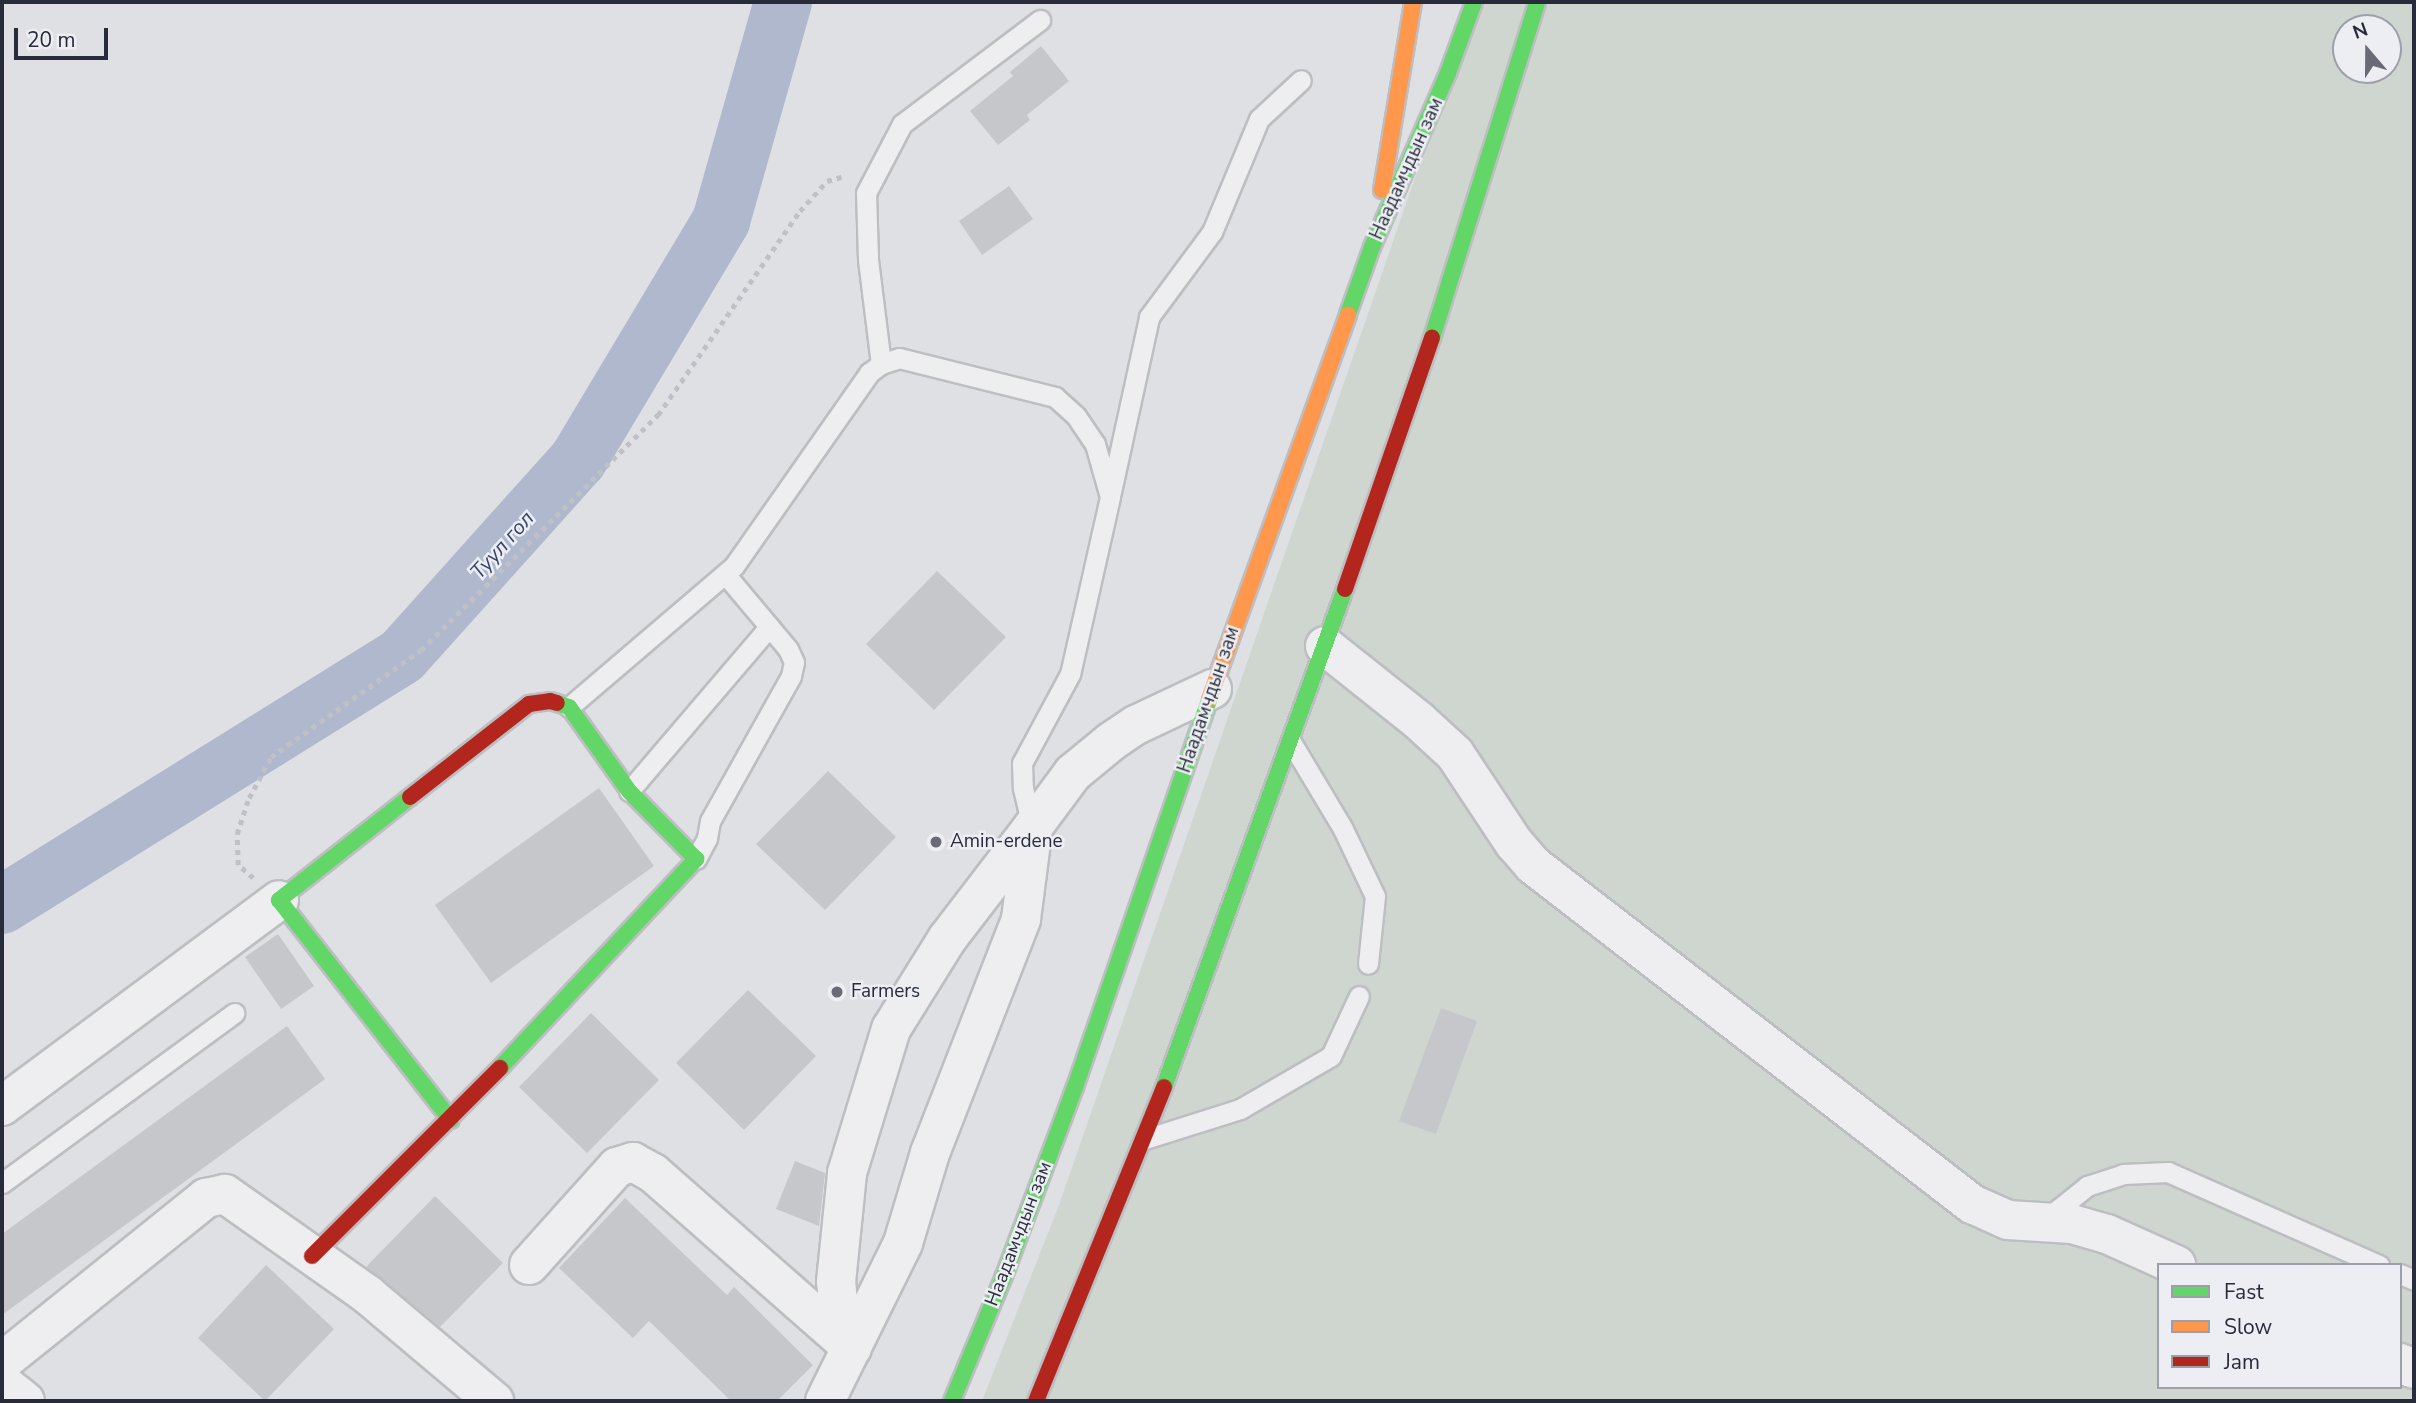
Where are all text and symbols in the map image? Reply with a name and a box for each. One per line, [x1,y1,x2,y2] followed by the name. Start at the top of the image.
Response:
[18,14,112,58] scale bar
[2332,14,2402,84] north arrow
[2349,16,2372,46] text: N
[27,26,76,54] text: 20 m
[1366,95,1448,243] street label: Наадамчдын зам
[465,506,539,584] water label: Туул гол
[1173,624,1245,776] street label: Наадамчдын зам
[950,831,1063,853] place label: Amin-erdene
[928,834,944,850] marker: Amin-erdene
[851,981,920,1003] place label: Farmers
[829,984,845,1000] marker: Farmers
[981,1159,1057,1309] street label: Наадамчдын зам
[2157,1263,2402,1389] legend
[2224,1278,2264,1306] text: Fast
[2224,1313,2272,1341] text: Slow
[2224,1348,2260,1376] text: Jam

